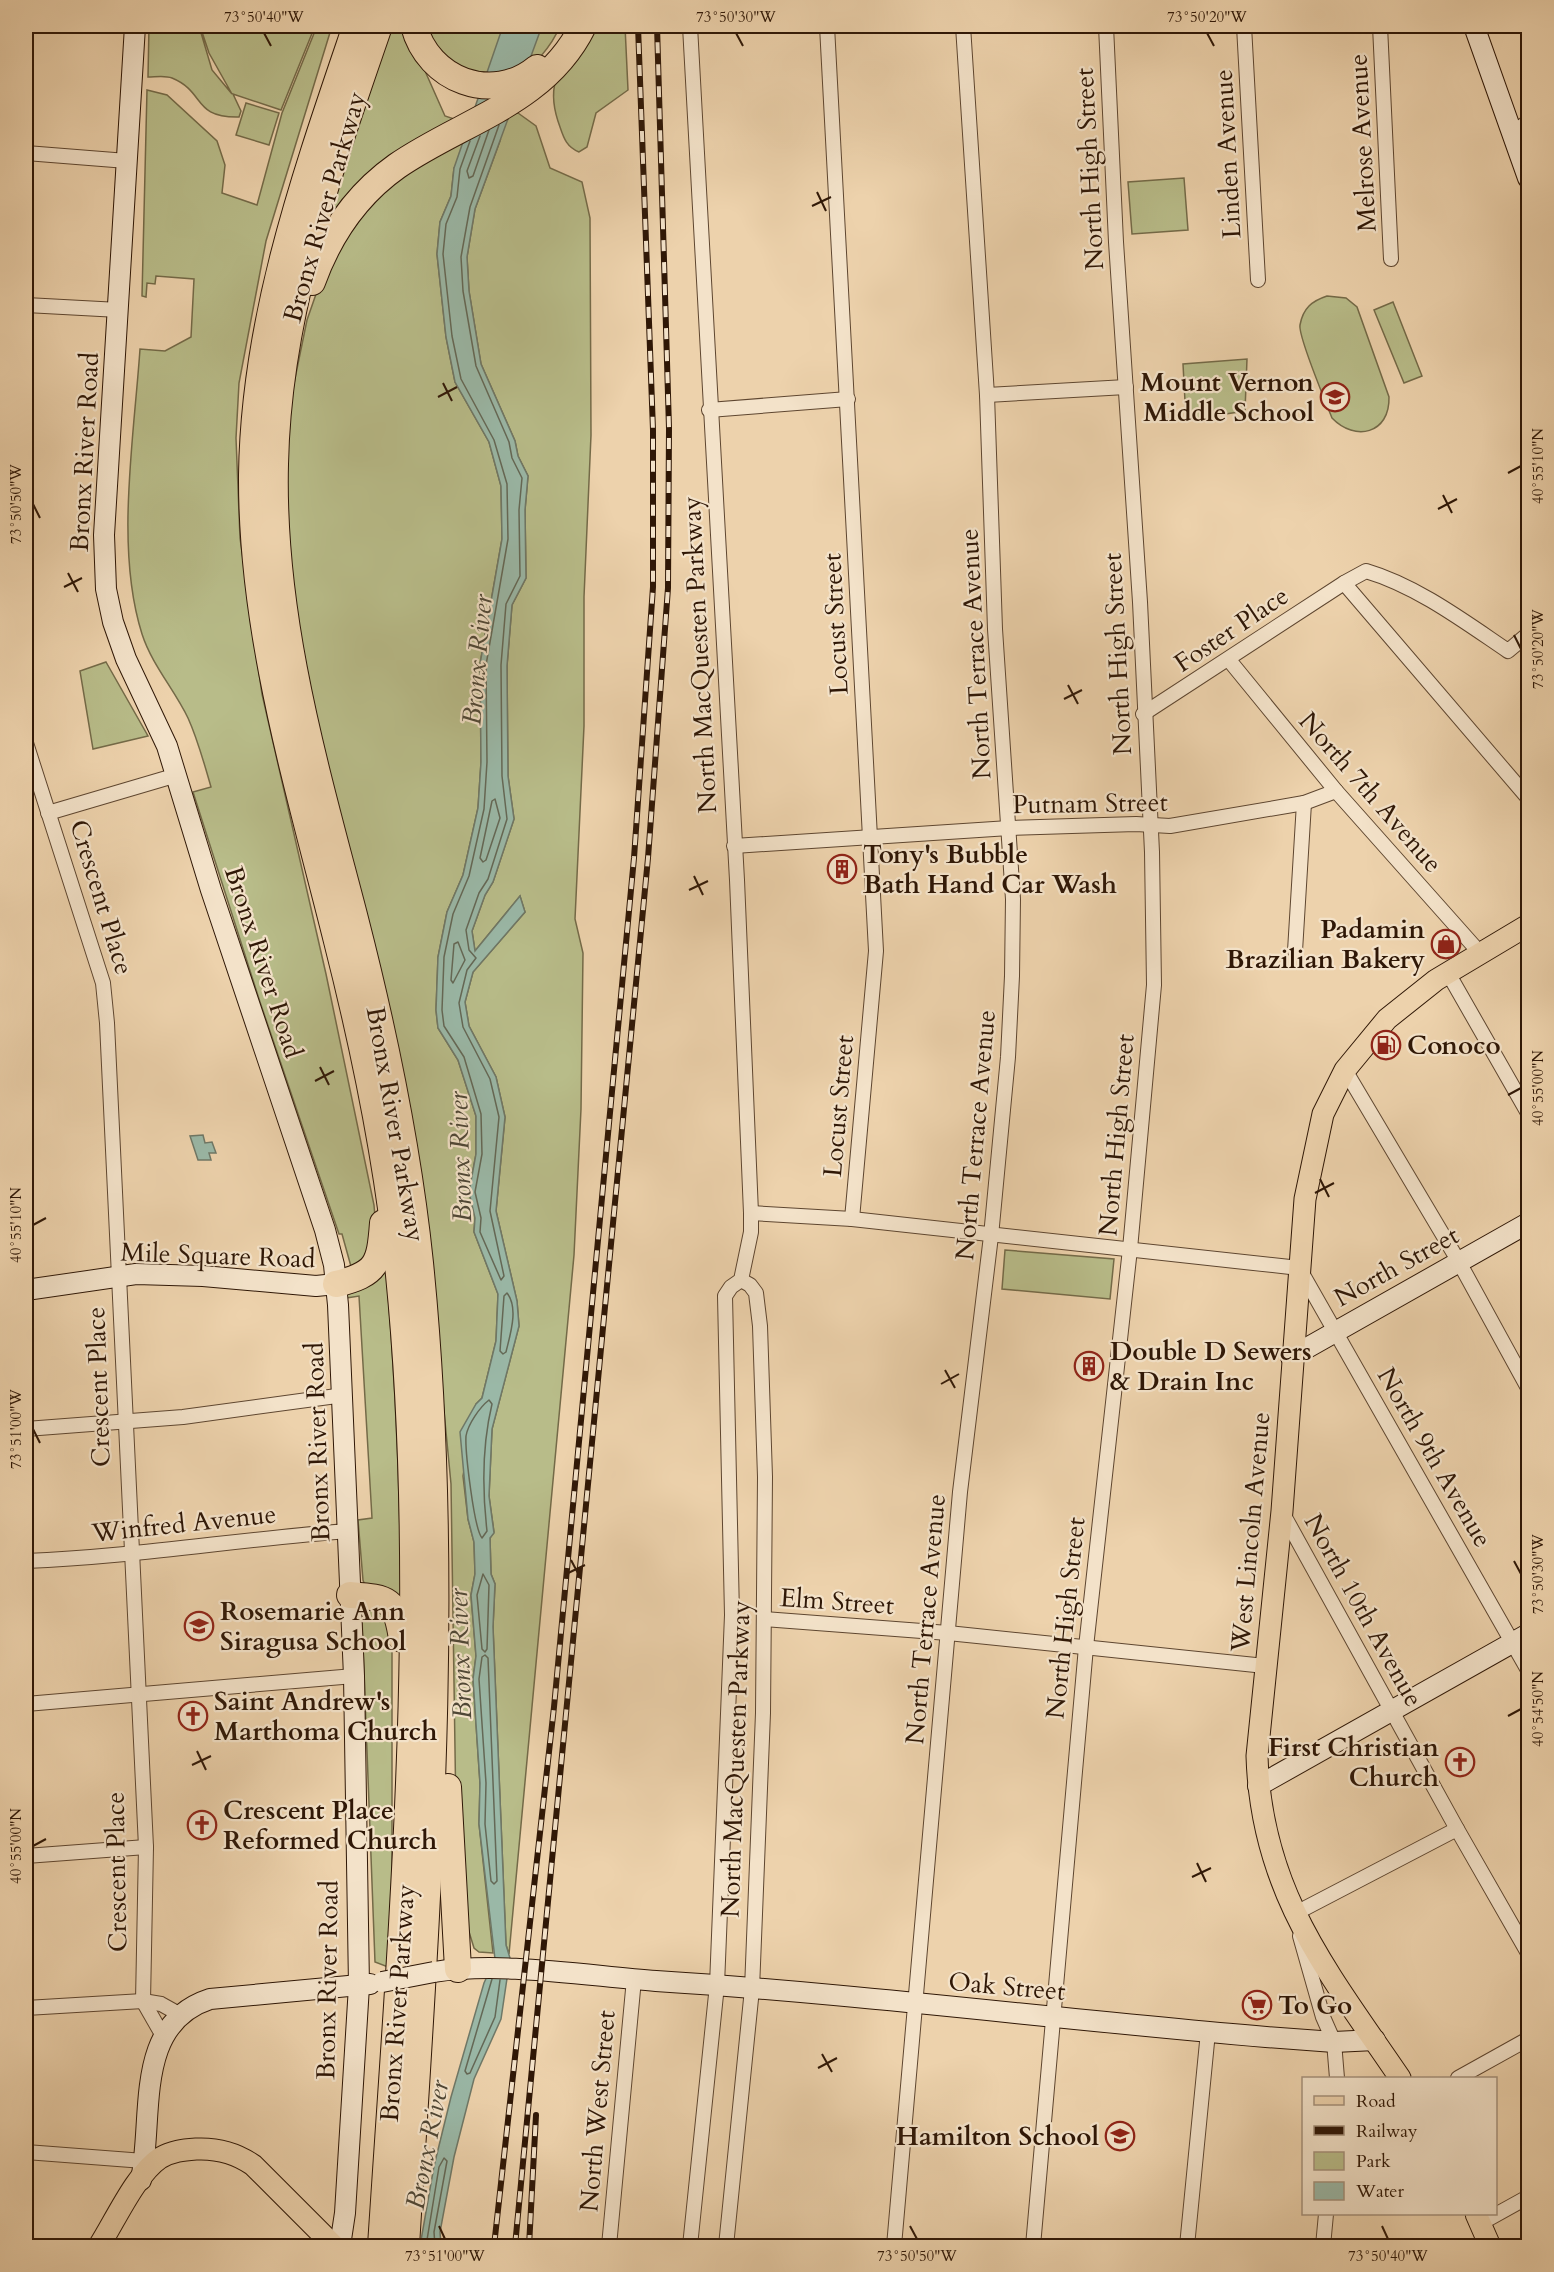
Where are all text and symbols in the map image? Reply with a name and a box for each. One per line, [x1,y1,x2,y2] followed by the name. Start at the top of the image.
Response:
[224,7,304,27] text: 73°50'40"W
[696,7,776,27] text: 73°50'30"W
[1167,7,1247,27] text: 73°50'20"W
[1340,53,1385,233] street label: Melrose Avenue
[1067,67,1112,271] street label: North High Street
[1206,68,1249,240] street label: Linden Avenue
[275,87,374,327] street label: Bronx River Parkway
[62,351,107,553] street label: Bronx River Road
[1140,365,1314,430] place label: Mount Vernon Middle School
[1319,381,1351,413] school or university icon: Mount Vernon Middle School
[1528,428,1548,504] text: 40°55'10"N
[6,464,26,544] text: 73°50'50"W
[674,495,725,814] street label: North MacQuesten Parkway
[951,528,1000,780] street label: North Terrace Avenue
[814,552,857,696] street label: Locust Street
[1095,552,1140,756] street label: North High Street
[1167,578,1295,681] street label: Foster Place
[453,592,502,727] water label: Bronx River
[1528,609,1548,689] text: 73°50'20"W
[1291,705,1450,880] street label: North 7th Avenue
[1012,785,1168,822] street label: Putnam Street
[61,815,142,979] street label: Crescent Place
[863,837,1117,902] place label: Tony's Bubble Bath Hand Car Wash
[826,853,858,885] building icon: Tony's Bubble Bath Hand Car Wash
[216,862,311,1063] street label: Bronx River Road
[1226,912,1425,977] place label: Padamin Brazilian Bakery
[1430,928,1462,960] shop icon: Padamin Brazilian Bakery
[358,1004,433,1245] street label: Bronx River Parkway
[947,1008,1004,1262] street label: North Terrace Avenue
[1407,1028,1501,1063] place label: Conoco
[1370,1029,1402,1061] fuel station icon: Conoco
[1090,1033,1143,1237] street label: North High Street
[815,1034,862,1178] street label: Locust Street
[1528,1050,1548,1126] text: 40°55'00"N
[440,1090,481,1223] water label: Bronx River
[6,1187,26,1263] text: 40°55'10"N
[1328,1218,1465,1315] street label: North Street
[120,1235,316,1276] street label: Mile Square Road
[78,1306,119,1468] street label: Crescent Place
[1110,1334,1312,1399] place label: Double D Sewers & Drain Inc
[297,1341,338,1542] street label: Bronx River Road
[1073,1350,1105,1382] building icon: Double D Sewers & Drain Inc
[1369,1361,1500,1554] street label: North 9th Avenue
[6,1389,26,1469] text: 73°51'00"W
[1222,1411,1278,1655] street label: West Lincoln Avenue
[897,1492,954,1746] street label: North Terrace Avenue
[89,1496,278,1551] street label: Winfred Avenue
[1296,1507,1431,1713] street label: North 10th Avenue
[1038,1515,1093,1721] street label: North High Street
[1528,1534,1548,1614] text: 73°50'30"W
[779,1580,895,1623] street label: Elm Street
[440,1587,481,1720] water label: Bronx River
[220,1594,407,1659] place label: Rosemarie Ann Siragusa School
[712,1599,759,1918] street label: North MacQuesten Parkway
[183,1610,215,1642] school or university icon: Rosemarie Ann Siragusa School
[1528,1671,1548,1747] text: 40°54'50"N
[214,1684,437,1749] place label: Saint Andrew's Marthoma Church
[177,1700,209,1732] church icon: Saint Andrew's Marthoma Church
[1268,1730,1439,1795] place label: First Christian Church
[1444,1746,1476,1778] church icon: First Christian Church
[98,1791,135,1952] street label: Crescent Place
[223,1793,437,1858] place label: Crescent Place Reformed Church
[6,1808,26,1884] text: 40°55'00"N
[186,1809,218,1841] church icon: Crescent Place Reformed Church
[308,1880,347,2080] street label: Bronx River Road
[372,1883,423,2123] street label: Bronx River Parkway
[947,1964,1067,2009] street label: Oak Street
[1278,1988,1352,2023] place label: To Go
[1241,1989,1273,2021] supermarket icon: To Go
[571,2009,624,2213] street label: North West Street
[397,2076,458,2213] water label: Bronx River
[1302,2077,1497,2215] legend
[1356,2089,1396,2114] text: Road
[896,2119,1099,2154] place label: Hamilton School
[1356,2119,1418,2144] text: Railway
[1104,2120,1136,2152] school or university icon: Hamilton School
[1356,2149,1391,2174] text: Park
[1355,2179,1405,2204] text: Water
[405,2246,485,2266] text: 73°51'00"W
[877,2246,957,2266] text: 73°50'50"W
[1348,2246,1428,2266] text: 73°50'40"W

